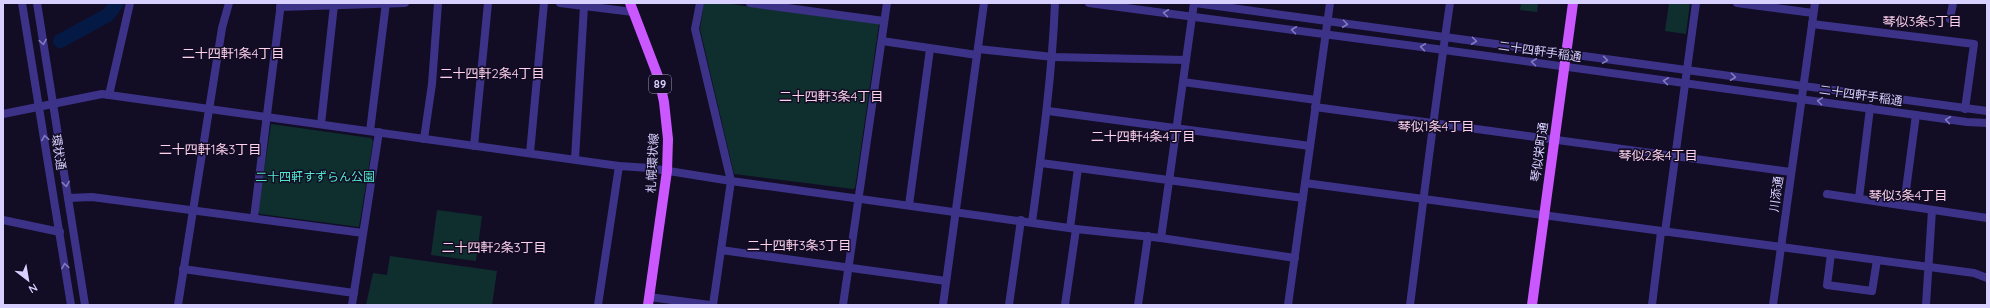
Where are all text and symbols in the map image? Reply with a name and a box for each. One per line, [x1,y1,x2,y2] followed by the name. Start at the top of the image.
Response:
[1163,9,1169,18] one-way arrow
[1883,13,1961,29] district label: 琴似3条5丁目
[1342,20,1348,29] one-way arrow
[1291,26,1297,35] one-way arrow
[1470,36,1477,45] one-way arrow
[38,38,47,45] one-way arrow
[1497,38,1583,64] street label: 二十四軒手稲通
[1420,43,1426,52] one-way arrow
[182,45,284,61] district label: 二十四軒1条4丁目
[1601,55,1608,64] one-way arrow
[1531,58,1537,67] one-way arrow
[439,65,545,81] district label: 二十四軒2条4丁目
[1730,72,1736,81] one-way arrow
[649,75,671,93] road number: 89
[1663,77,1669,86] one-way arrow
[1818,82,1904,108] street label: 二十四軒手稲通
[779,88,883,104] district label: 二十四軒3条4丁目
[1816,97,1823,106] one-way arrow
[1945,116,1951,125] one-way arrow
[1398,118,1474,134] district label: 琴似1条4丁目
[1527,121,1551,183] street label: 琴似栄町通
[1091,128,1195,144] district label: 二十四軒4条4丁目
[49,133,69,171] street label: 環状通
[643,133,661,193] street label: 札幌環状線
[41,135,50,141] one-way arrow
[159,141,261,157] district label: 二十四軒1条3丁目
[1618,147,1698,163] district label: 琴似2条4丁目
[255,169,375,184] park label: 二十四軒すずらん公園
[1766,175,1786,213] street label: 川添通
[61,181,69,187] one-way arrow
[1869,187,1947,203] district label: 琴似3条4丁目
[747,237,851,253] district label: 二十四軒3条3丁目
[441,239,547,255] district label: 二十四軒2条3丁目
[8,260,48,300] north arrow
[61,263,70,270] one-way arrow
[26,280,40,297] text: N

